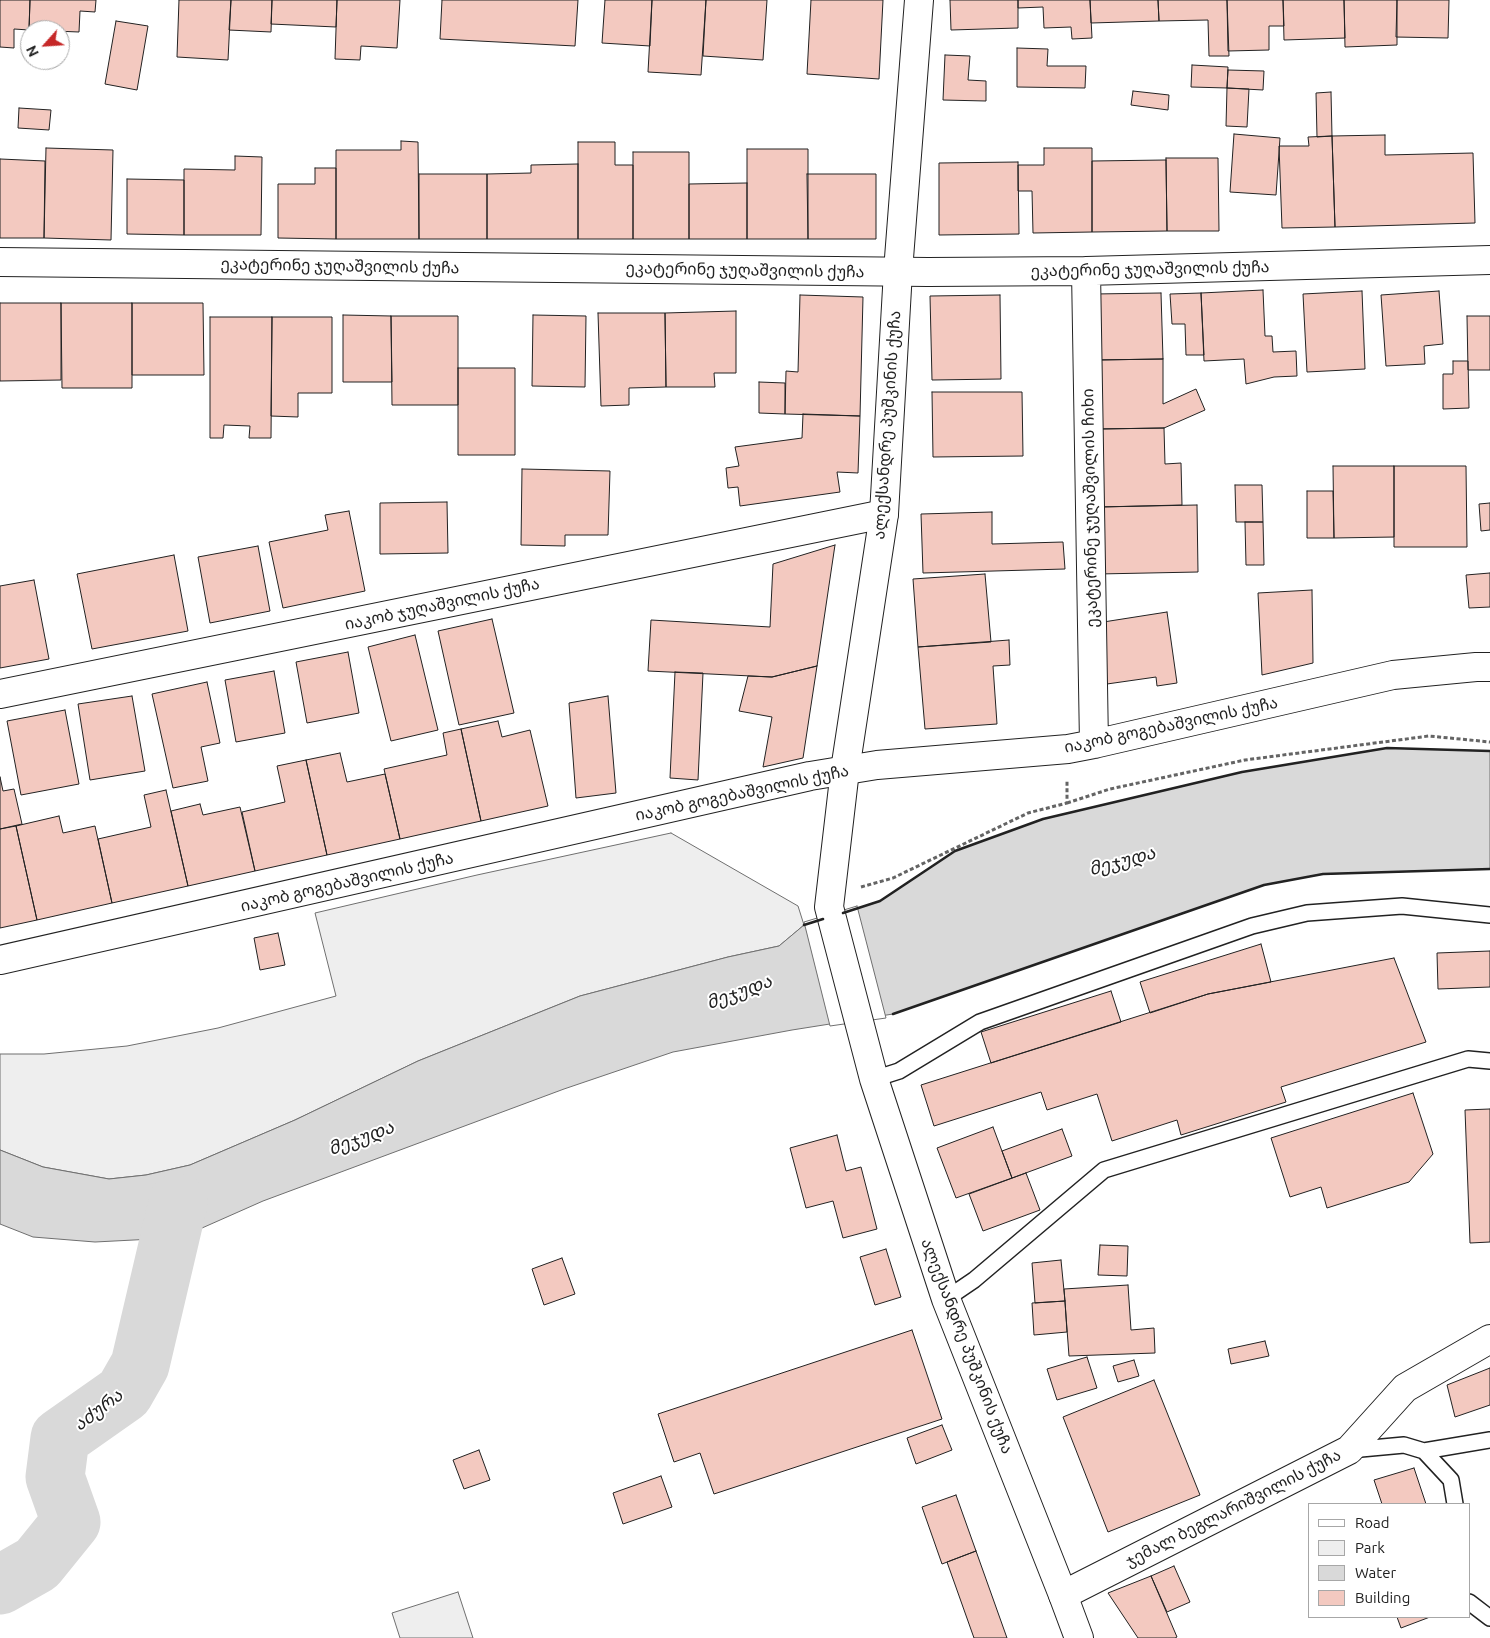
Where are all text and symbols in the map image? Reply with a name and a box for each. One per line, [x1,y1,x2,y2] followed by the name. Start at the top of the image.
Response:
[20,20,70,70] north arrow
[23,43,42,59] text: N
[220,254,460,278] street label: ეკატერინე ჯუღაშვილის ქუჩა
[1030,257,1270,281] street label: ეკატერინე ჯუღაშვილის ქუჩა
[625,258,865,282] street label: ეკატერინე ჯუღაშვილის ქუჩა
[869,310,905,540] street label: ალექსანდრე პუშკინის ქუჩა
[1078,388,1102,628] street label: ეკატერინე ჯუღაშვილის ჩიხი
[343,574,541,634] street label: იაკობ ჯუღაშვილის ქუჩა
[1063,693,1279,757] street label: იაკობ გოგებაშვილის ქუჩა
[634,761,850,825] street label: იაკობ გოგებაშვილის ქუჩა
[1086,842,1158,880] water label: მეჯუდა
[239,848,455,916] street label: იაკობ გოგებაშვილის ქუჩა
[703,970,775,1014] water label: მეჯუდა
[325,1116,397,1160] water label: მეჯუდა
[917,1236,1017,1456] street label: ალექსანდრე პუშკინის ქუჩა
[69,1385,127,1435] water label: აძურა
[1122,1445,1344,1571] street label: ჯემალ ბეგლარიშვილის ქუჩა
[1308,1503,1470,1618] legend
[1355,1514,1390,1531] text: Road
[1355,1539,1385,1556] text: Park
[1355,1564,1396,1581] text: Water
[1355,1589,1410,1606] text: Building

